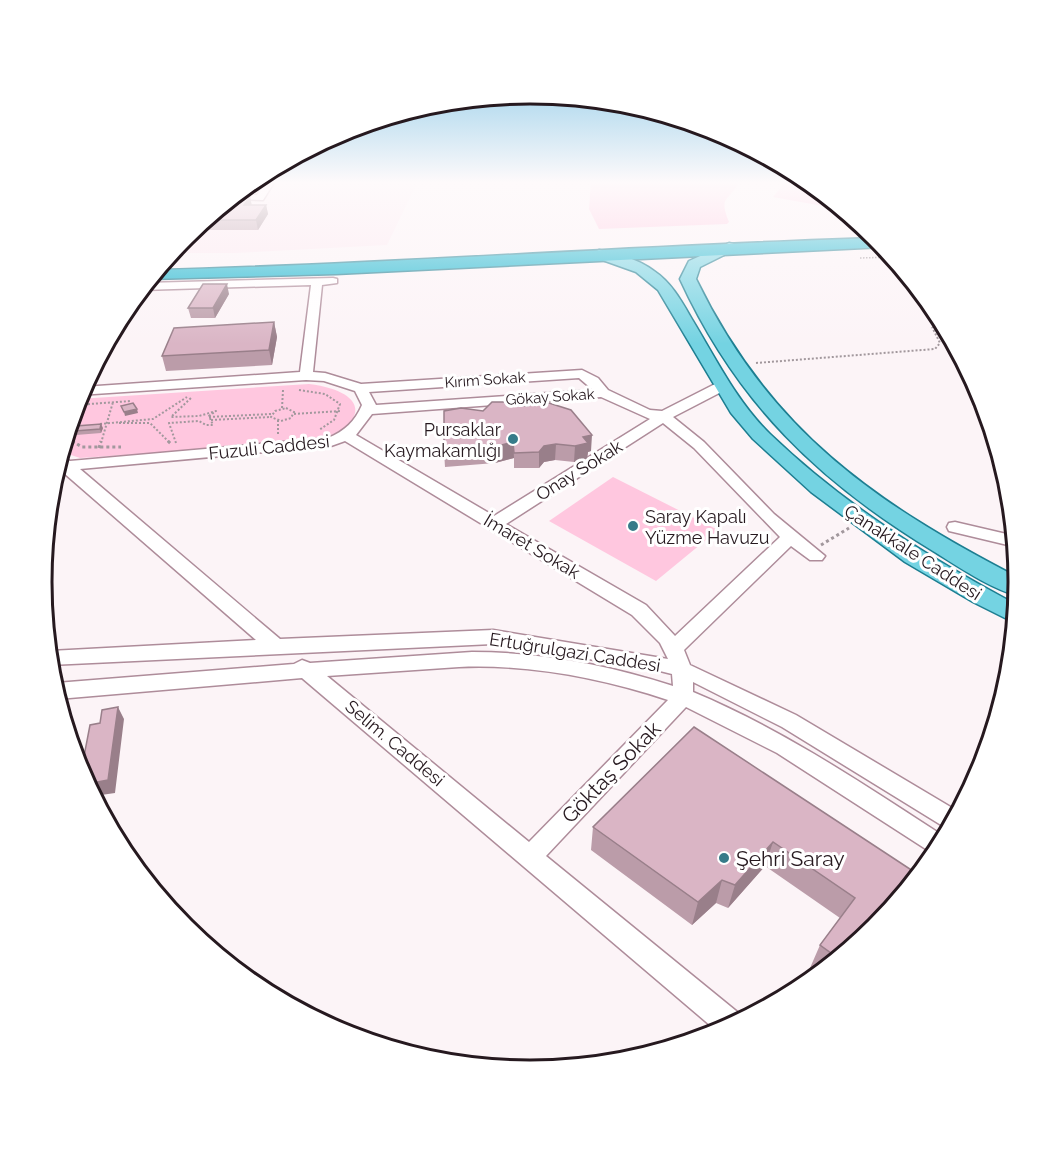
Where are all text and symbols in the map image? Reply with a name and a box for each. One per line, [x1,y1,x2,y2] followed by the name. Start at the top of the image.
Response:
[444,368,526,392] street label: Kırım Sokak
[505,385,595,409] street label: Gökay Sokak
[384,419,502,461] place label: Pursaklar Kaymakamlığı
[208,430,330,464] street label: Fuzuli Caddesi
[506,432,520,446] marker: Pursaklar Kaymakamlığı
[532,435,626,505] street label: Onay Sokak
[841,500,985,604] street label: Çanakkale Caddesi
[645,506,769,548] place label: Saray Kapalı Yüzme Havuzu
[480,509,584,583] street label: İmaret Sokak
[626,519,640,533] marker: Saray Kapalı Yüzme Havuzu
[488,628,662,676] street label: Ertuğrulgazi Caddesi
[341,696,449,790] street label: Selim. Caddesi
[556,716,666,828] street label: Göktaş Sokak
[736,846,845,871] place label: Şehri Saray
[717,851,731,865] marker: Şehri Saray

